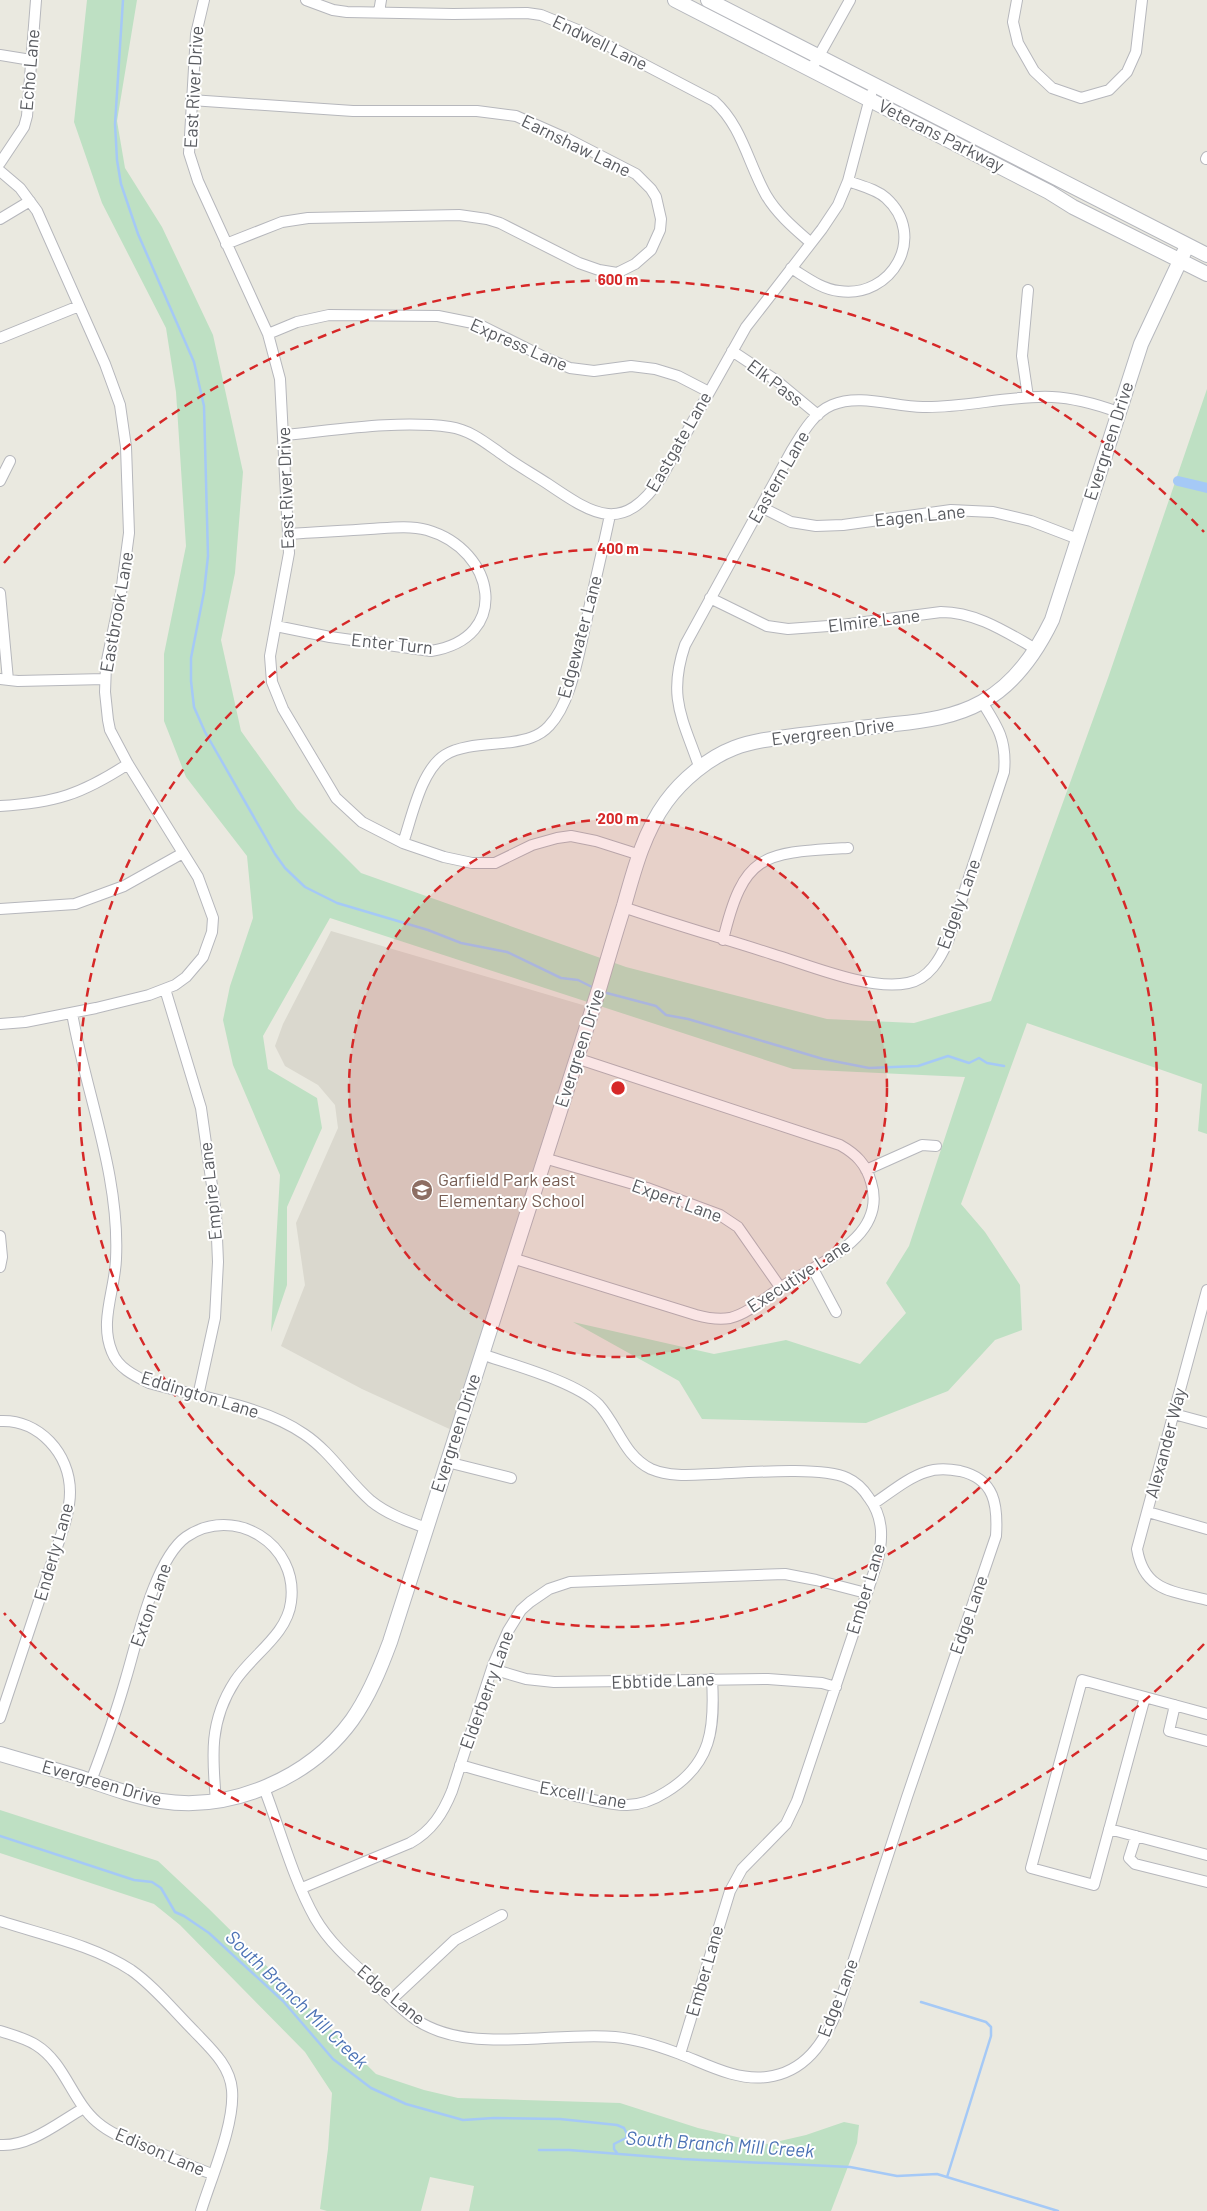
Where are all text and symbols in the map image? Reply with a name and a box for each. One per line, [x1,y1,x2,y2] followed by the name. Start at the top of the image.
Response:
[549,10,652,75] street label: Endwell Lane
[179,25,207,149] street label: East River Drive
[14,28,44,112] street label: Echo Lane
[875,94,1008,176] street label: Veterans Parkway
[518,109,635,181] street label: Earnshaw Lane
[598,270,638,288] text: 600 m
[467,313,572,375] street label: Express Lane
[743,354,808,410] street label: Elk Pass
[1078,378,1138,503] street label: Evergreen Drive
[641,388,716,495] street label: Eastgate Lane
[272,426,298,550] street label: East River Drive
[743,426,813,527] street label: Eastern Lane
[873,499,966,531] street label: Eagen Lane
[597,539,639,557] text: 400 m
[95,550,137,674] street label: Eastbrook Lane
[552,573,606,701] street label: Edgewater Lane
[827,603,921,637] street label: Elmire Lane
[350,628,434,658] street label: Enter Turn
[770,713,896,749] street label: Evergreen Drive
[597,809,639,827] text: 200 m
[932,855,985,952] street label: Edgely Lane
[549,985,609,1110] street label: Evergreen Drive
[609,1079,627,1097] centre of rings
[194,1141,226,1241] street label: Empire Lane
[438,1168,585,1211] place label: Garfield Park east Elementary School
[629,1174,725,1227] street label: Expert Lane
[410,1178,434,1202] school or university icon: Garfield Park east Elementary School
[743,1234,854,1317] street label: Executive Lane
[139,1366,262,1422] street label: Eddington Lane
[425,1370,485,1495] street label: Evergreen Drive
[1140,1385,1190,1500] street label: Alexander Way
[29,1500,78,1603] street label: Enderly Lane
[841,1541,889,1637] street label: Ember Lane
[125,1560,175,1650] street label: Exton Lane
[944,1572,992,1657] street label: Edge Lane
[454,1627,518,1752] street label: Elderberry Lane
[611,1667,715,1693] street label: Ebbtide Lane
[40,1754,165,1810] street label: Evergreen Drive
[538,1775,629,1813] street label: Excell Lane
[681,1923,728,2019] street label: Ember Lane
[221,1925,374,2073] water label: South Branch Mill Creek
[812,1955,862,2040] street label: Edge Lane
[353,1959,430,2029] street label: Edge Lane
[112,2122,209,2180] street label: Edison Lane
[625,2125,816,2162] water label: South Branch Mill Creek

